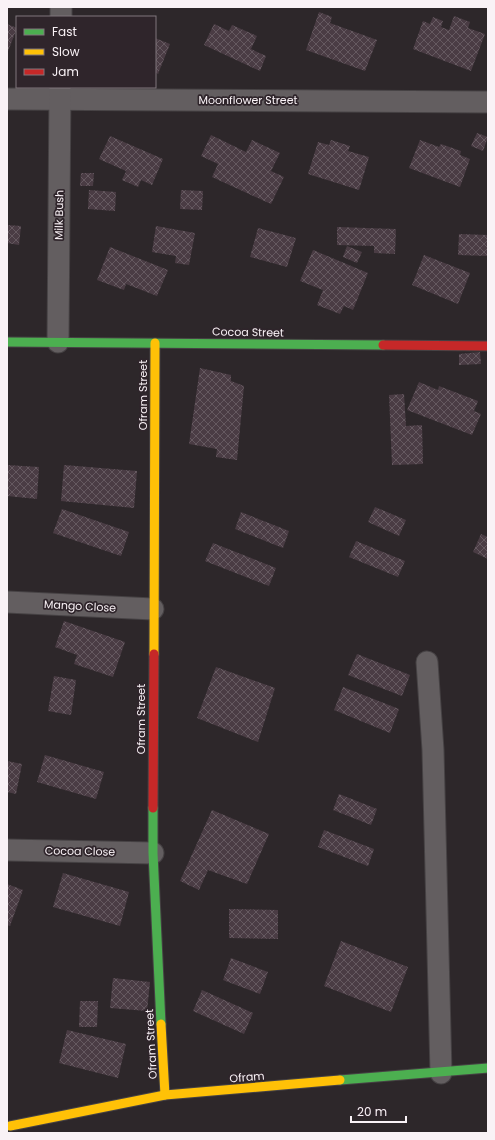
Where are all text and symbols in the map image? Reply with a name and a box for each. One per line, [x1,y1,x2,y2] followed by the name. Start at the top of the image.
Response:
[16,16,156,88] legend
[52,23,77,40] text: Fast
[52,43,80,60] text: Slow
[52,63,79,80] text: Jam
[198,92,298,108] street label: Moonflower Street
[51,190,67,240] street label: Milk Bush
[212,323,284,341] street label: Cocoa Street
[135,360,151,430] street label: Ofram Street
[44,596,117,616] street label: Mango Close
[133,684,149,754] street label: Ofram Street
[45,842,116,860] street label: Cocoa Close
[141,1008,161,1080] street label: Ofram Street
[229,1067,265,1087] street label: Ofram
[351,1098,406,1124] scale bar
[357,1103,387,1120] text: 20 m

